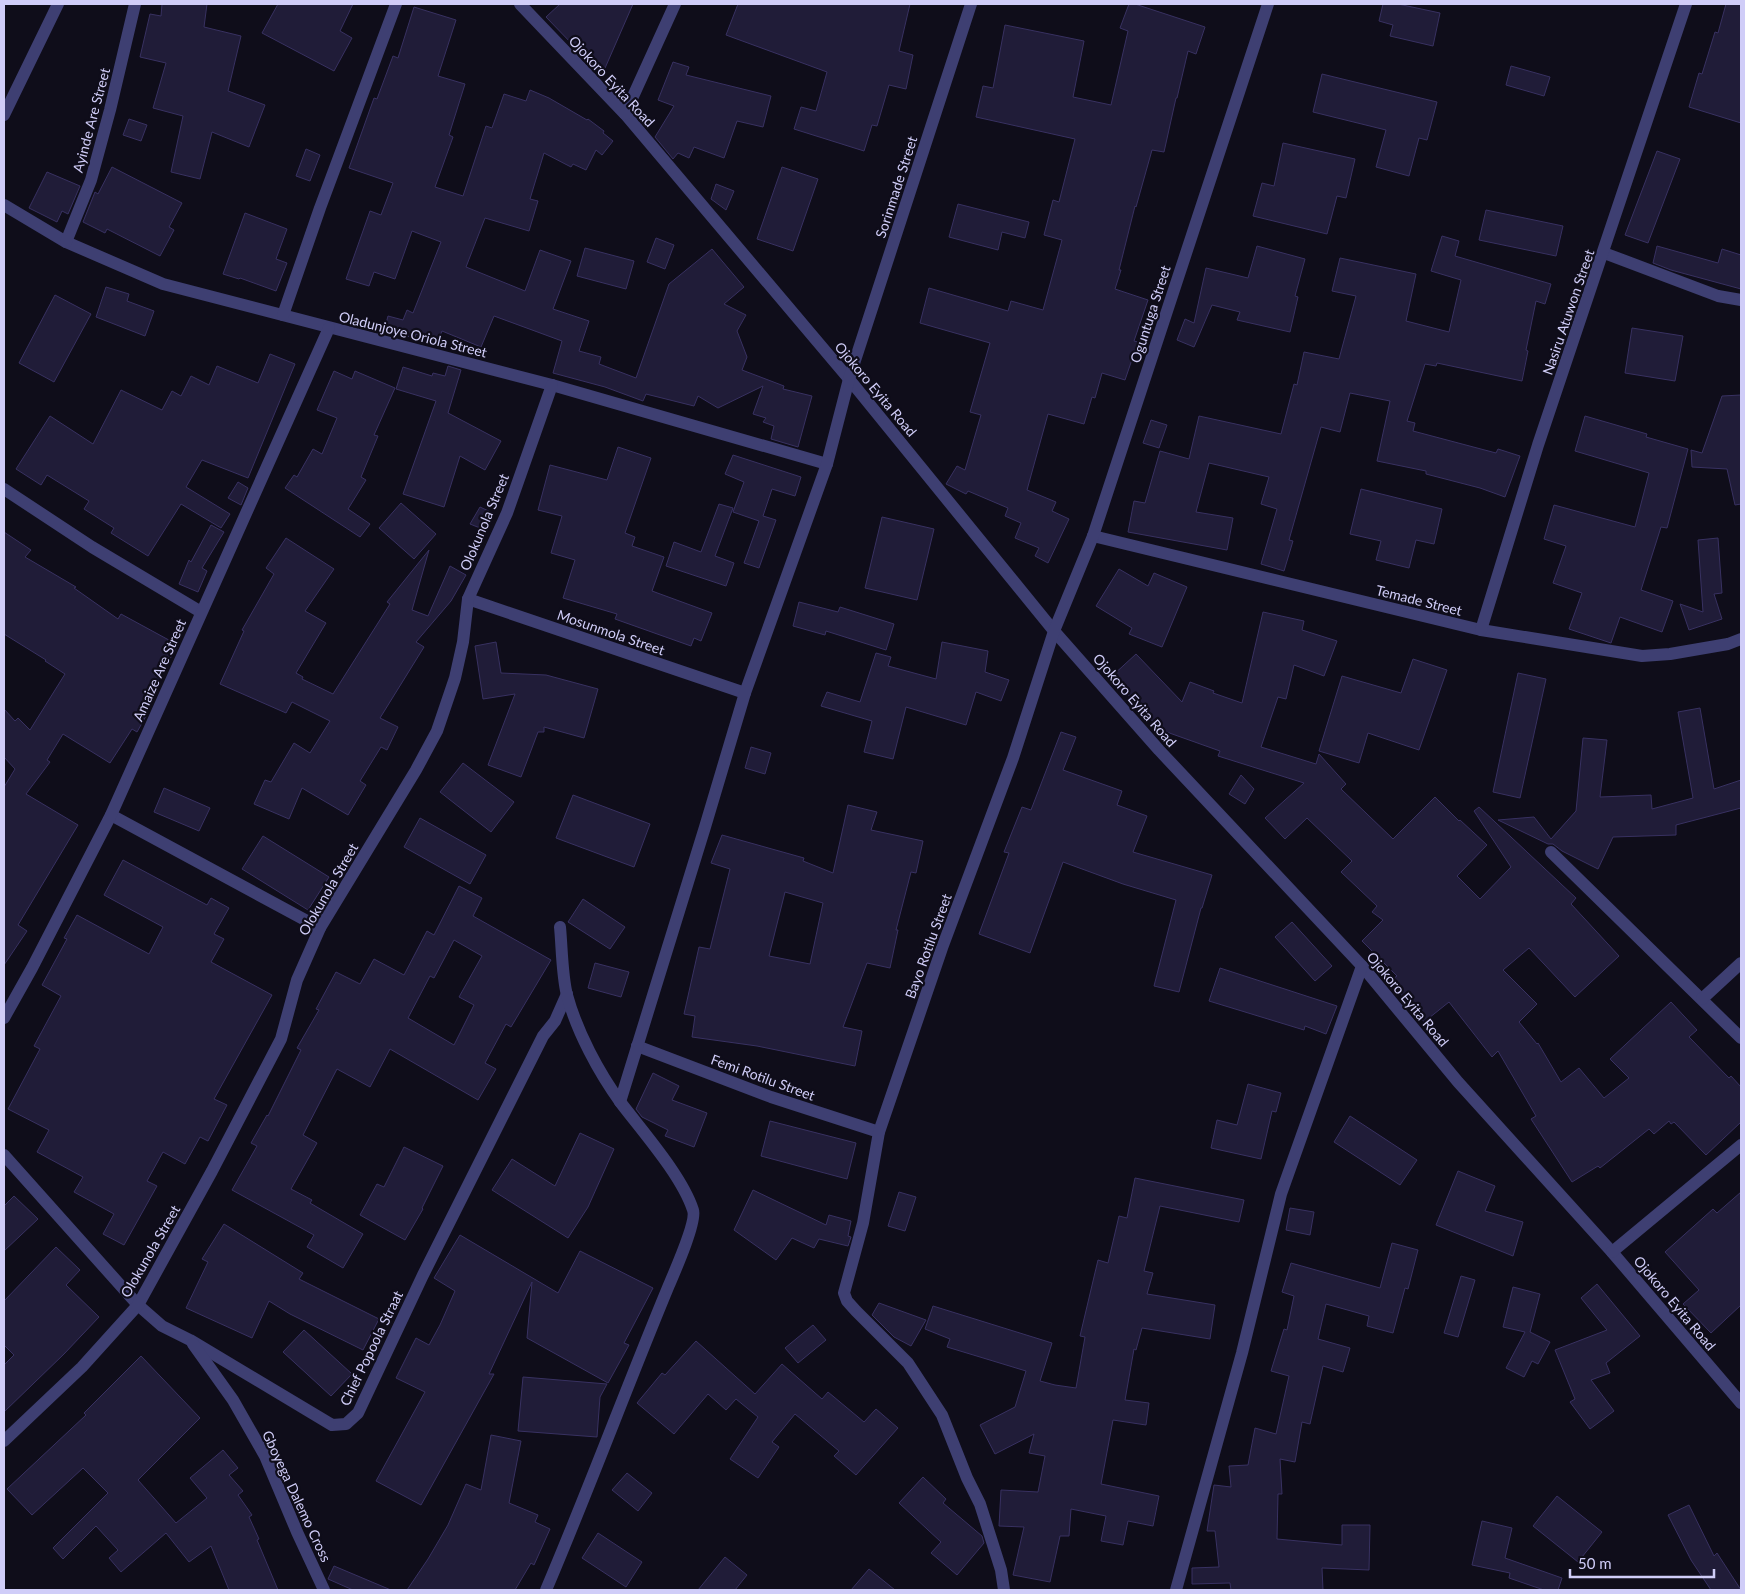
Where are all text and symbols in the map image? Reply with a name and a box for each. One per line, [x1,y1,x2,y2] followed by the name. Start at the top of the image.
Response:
[565,32,659,130] street label: Ojokoro Eyita Road
[69,66,113,174] street label: Ayinde Are Street
[872,134,920,240] street label: Sorinmade Street
[1538,247,1598,377] street label: Nasiru Atuwon Street
[1126,263,1174,365] street label: Oguntuga Street
[337,307,489,361] street label: Oladunjoye Oriola Street
[831,338,921,440] street label: Ojokoro Eyita Road
[456,471,512,573] street label: Olokunola Street
[1374,581,1464,619] street label: Temade Street
[555,606,667,658] street label: Mosunmola Street
[129,616,189,724] street label: Amaize Are Street
[1090,650,1180,750] street label: Ojokoro Eyita Road
[295,840,361,938] street label: Olokunola Street
[901,891,955,1001] street label: Bayo Rotilu Street
[1363,948,1453,1050] street label: Ojokoro Eyita Road
[709,1050,817,1104] street label: Femi Rotilu Street
[117,1202,183,1300] street label: Olokunola Street
[1630,1252,1720,1354] street label: Ojokoro Eyita Road
[336,1288,406,1408] street label: Chief Popoola Straat
[259,1427,335,1565] street label: Gboyega Dalemo Cross
[1570,1546,1714,1578] scale bar
[1578,1554,1612,1572] text: 50 m

